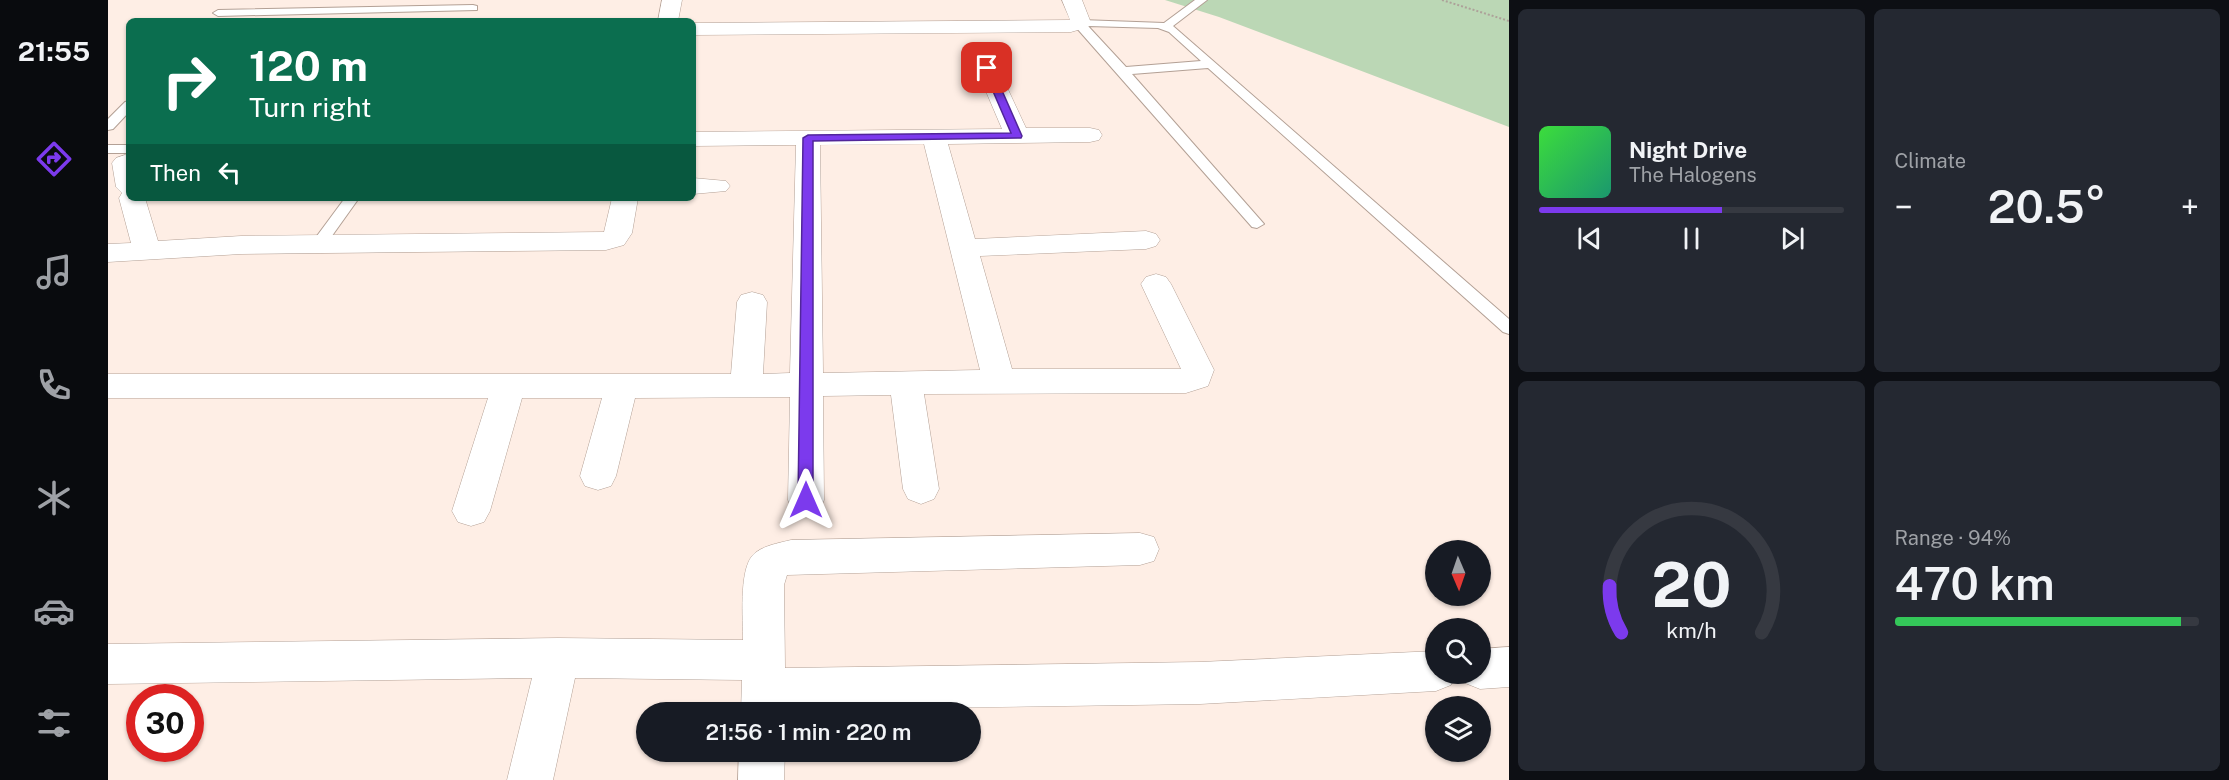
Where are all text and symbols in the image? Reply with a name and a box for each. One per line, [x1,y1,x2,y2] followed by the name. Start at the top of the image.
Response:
[18,35,90,67] text: 21:55
[249,41,368,90] text: 120 m
[150,42,228,120] icon: right
[961,42,1012,93] pin
[970,51,1003,84] icon: arrive
[249,91,372,123] text: Turn right
[1629,137,1747,163] text: Night Drive
[33,138,75,180] icon: directions
[1895,149,1966,173] text: Climate
[213,156,246,189] icon: left
[150,160,201,186] text: Then
[1629,163,1757,187] text: The Halogens
[1988,180,2106,233] text: 20.5°
[1895,188,1913,226] text: −
[2181,188,2199,226] text: +
[1573,222,1606,255] icon: previous
[1675,222,1708,255] icon: pause
[1776,222,1809,255] icon: next
[33,251,75,293] icon: music
[33,364,75,406] icon: phone
[774,468,838,532] position arrow
[33,477,75,519] icon: climate
[1895,526,2011,550] text: Range · 94%
[1425,540,1491,606] north arrow
[1425,540,1491,762] map controls
[1651,548,1731,621] text: 20
[1895,557,2055,610] text: 470 km
[33,590,75,632] icon: car
[1425,618,1491,684] button: search
[1666,618,1716,643] text: km/h
[126,684,204,762] speed limit sign: 30
[1425,696,1491,762] button: layers
[33,702,75,744] icon: filters
[705,719,912,745] text: 21:56 · 1 min · 220 m

